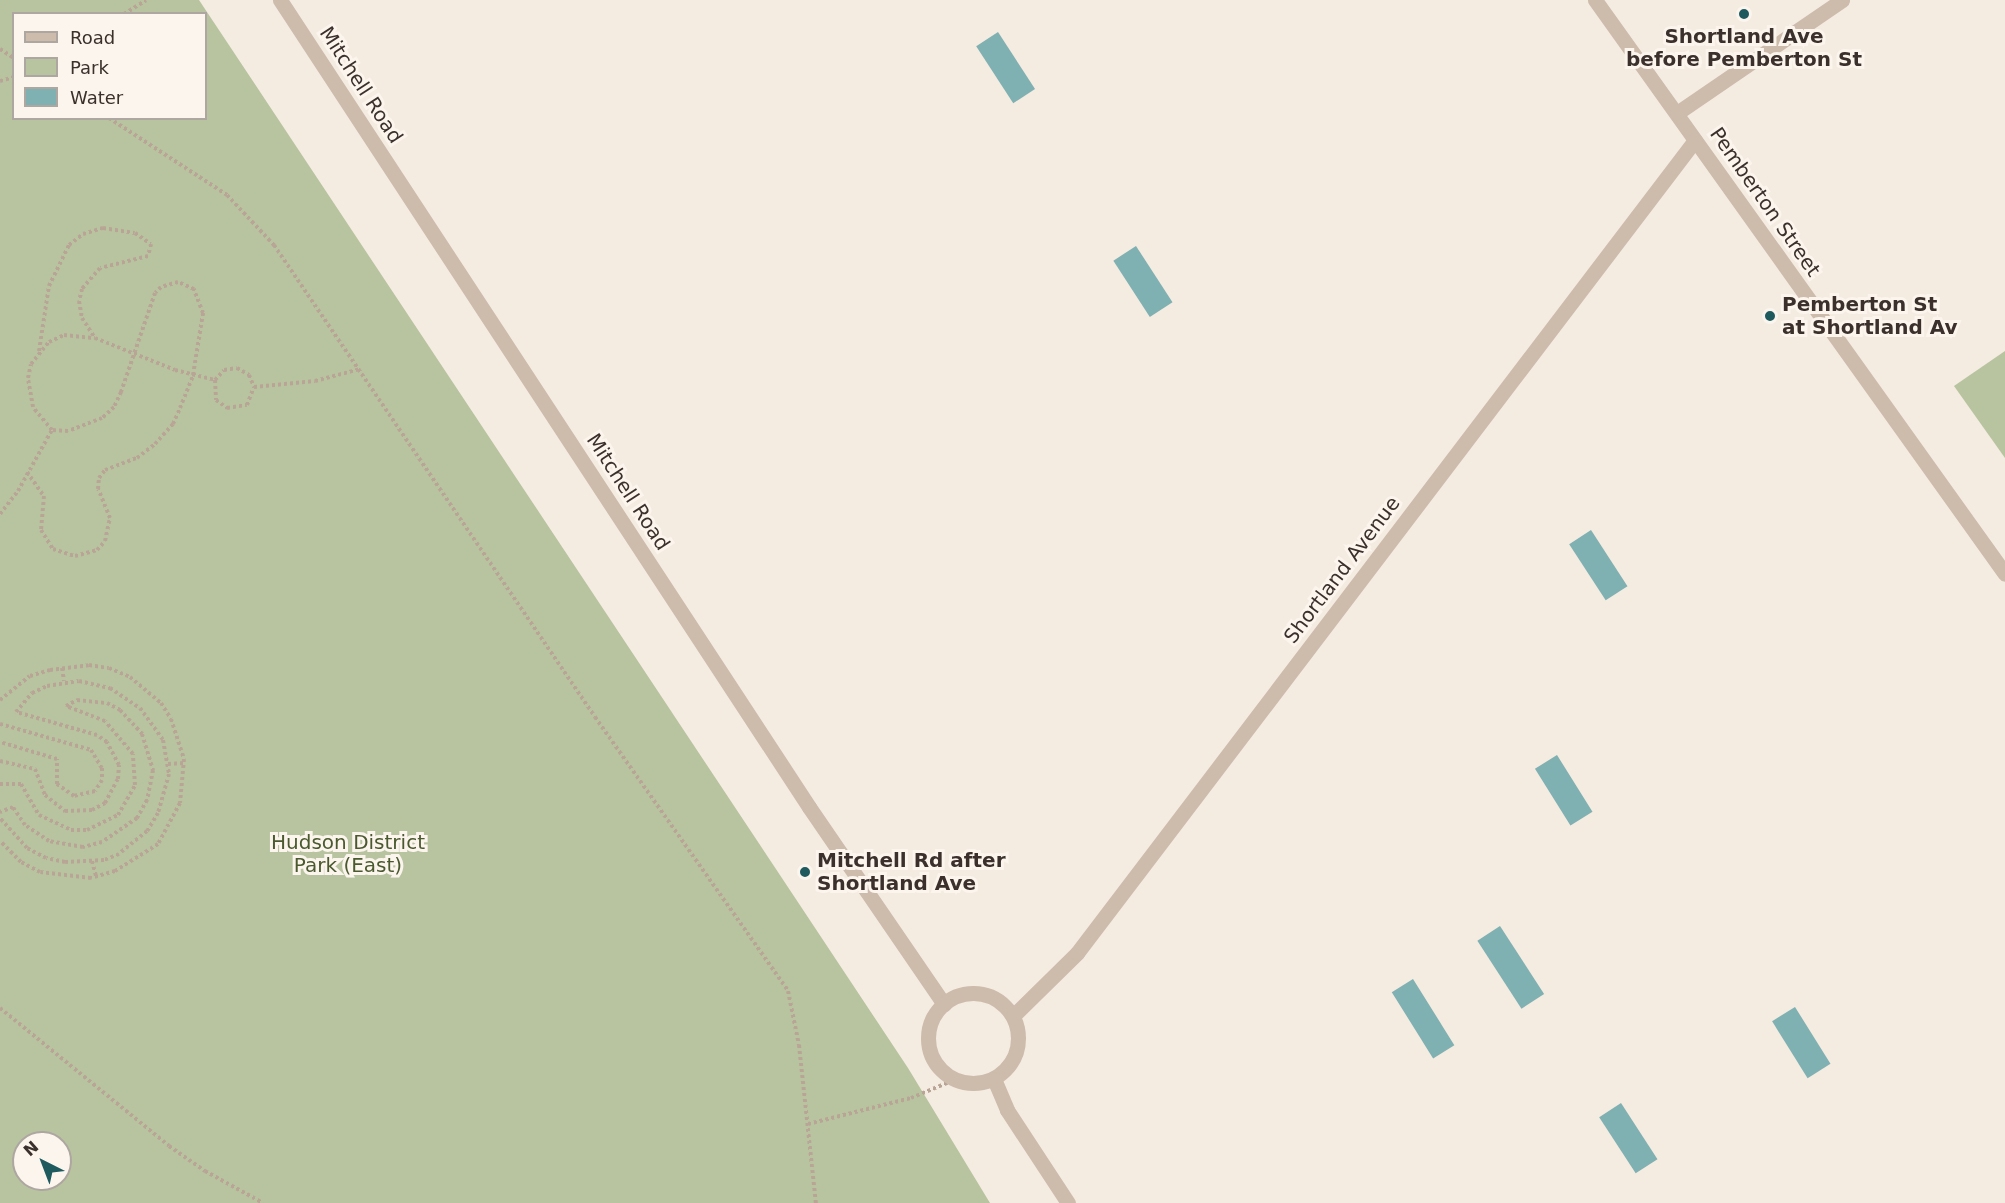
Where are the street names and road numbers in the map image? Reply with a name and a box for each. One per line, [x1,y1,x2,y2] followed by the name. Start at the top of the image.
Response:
[314,22,408,148] street label: Mitchell Road
[1705,123,1825,281] street label: Pemberton Street
[581,429,675,555] street label: Mitchell Road
[1279,492,1405,648] street label: Shortland Avenue

